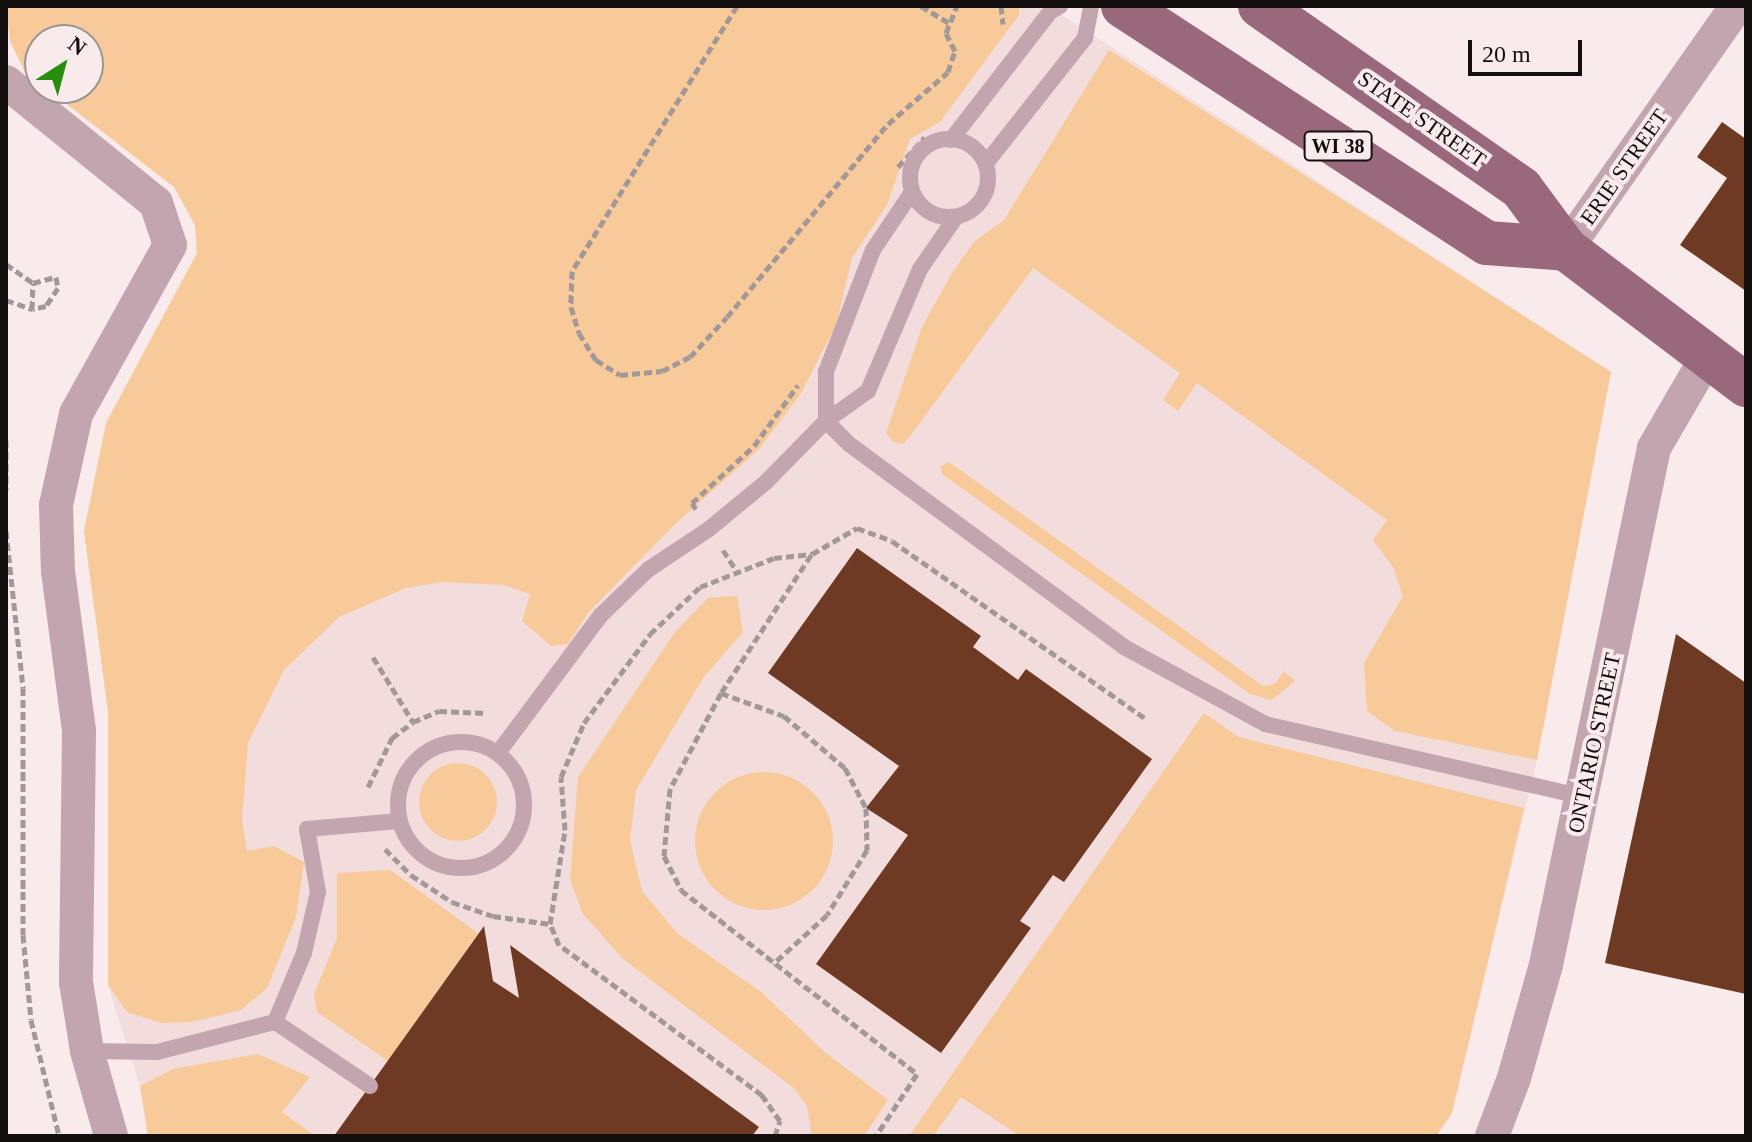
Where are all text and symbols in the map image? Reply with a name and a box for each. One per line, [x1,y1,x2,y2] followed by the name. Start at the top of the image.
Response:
[24,24,104,104] north arrow
[1472,24,1586,74] scale bar
[63,31,91,61] text: N
[1482,41,1531,67] text: 20 m
[1353,65,1491,173] street label: STATE STREET
[1574,104,1674,230] street label: ERIE STREET
[1302,130,1374,162] road number: WI 38
[1562,651,1626,835] street label: ONTARIO STREET

